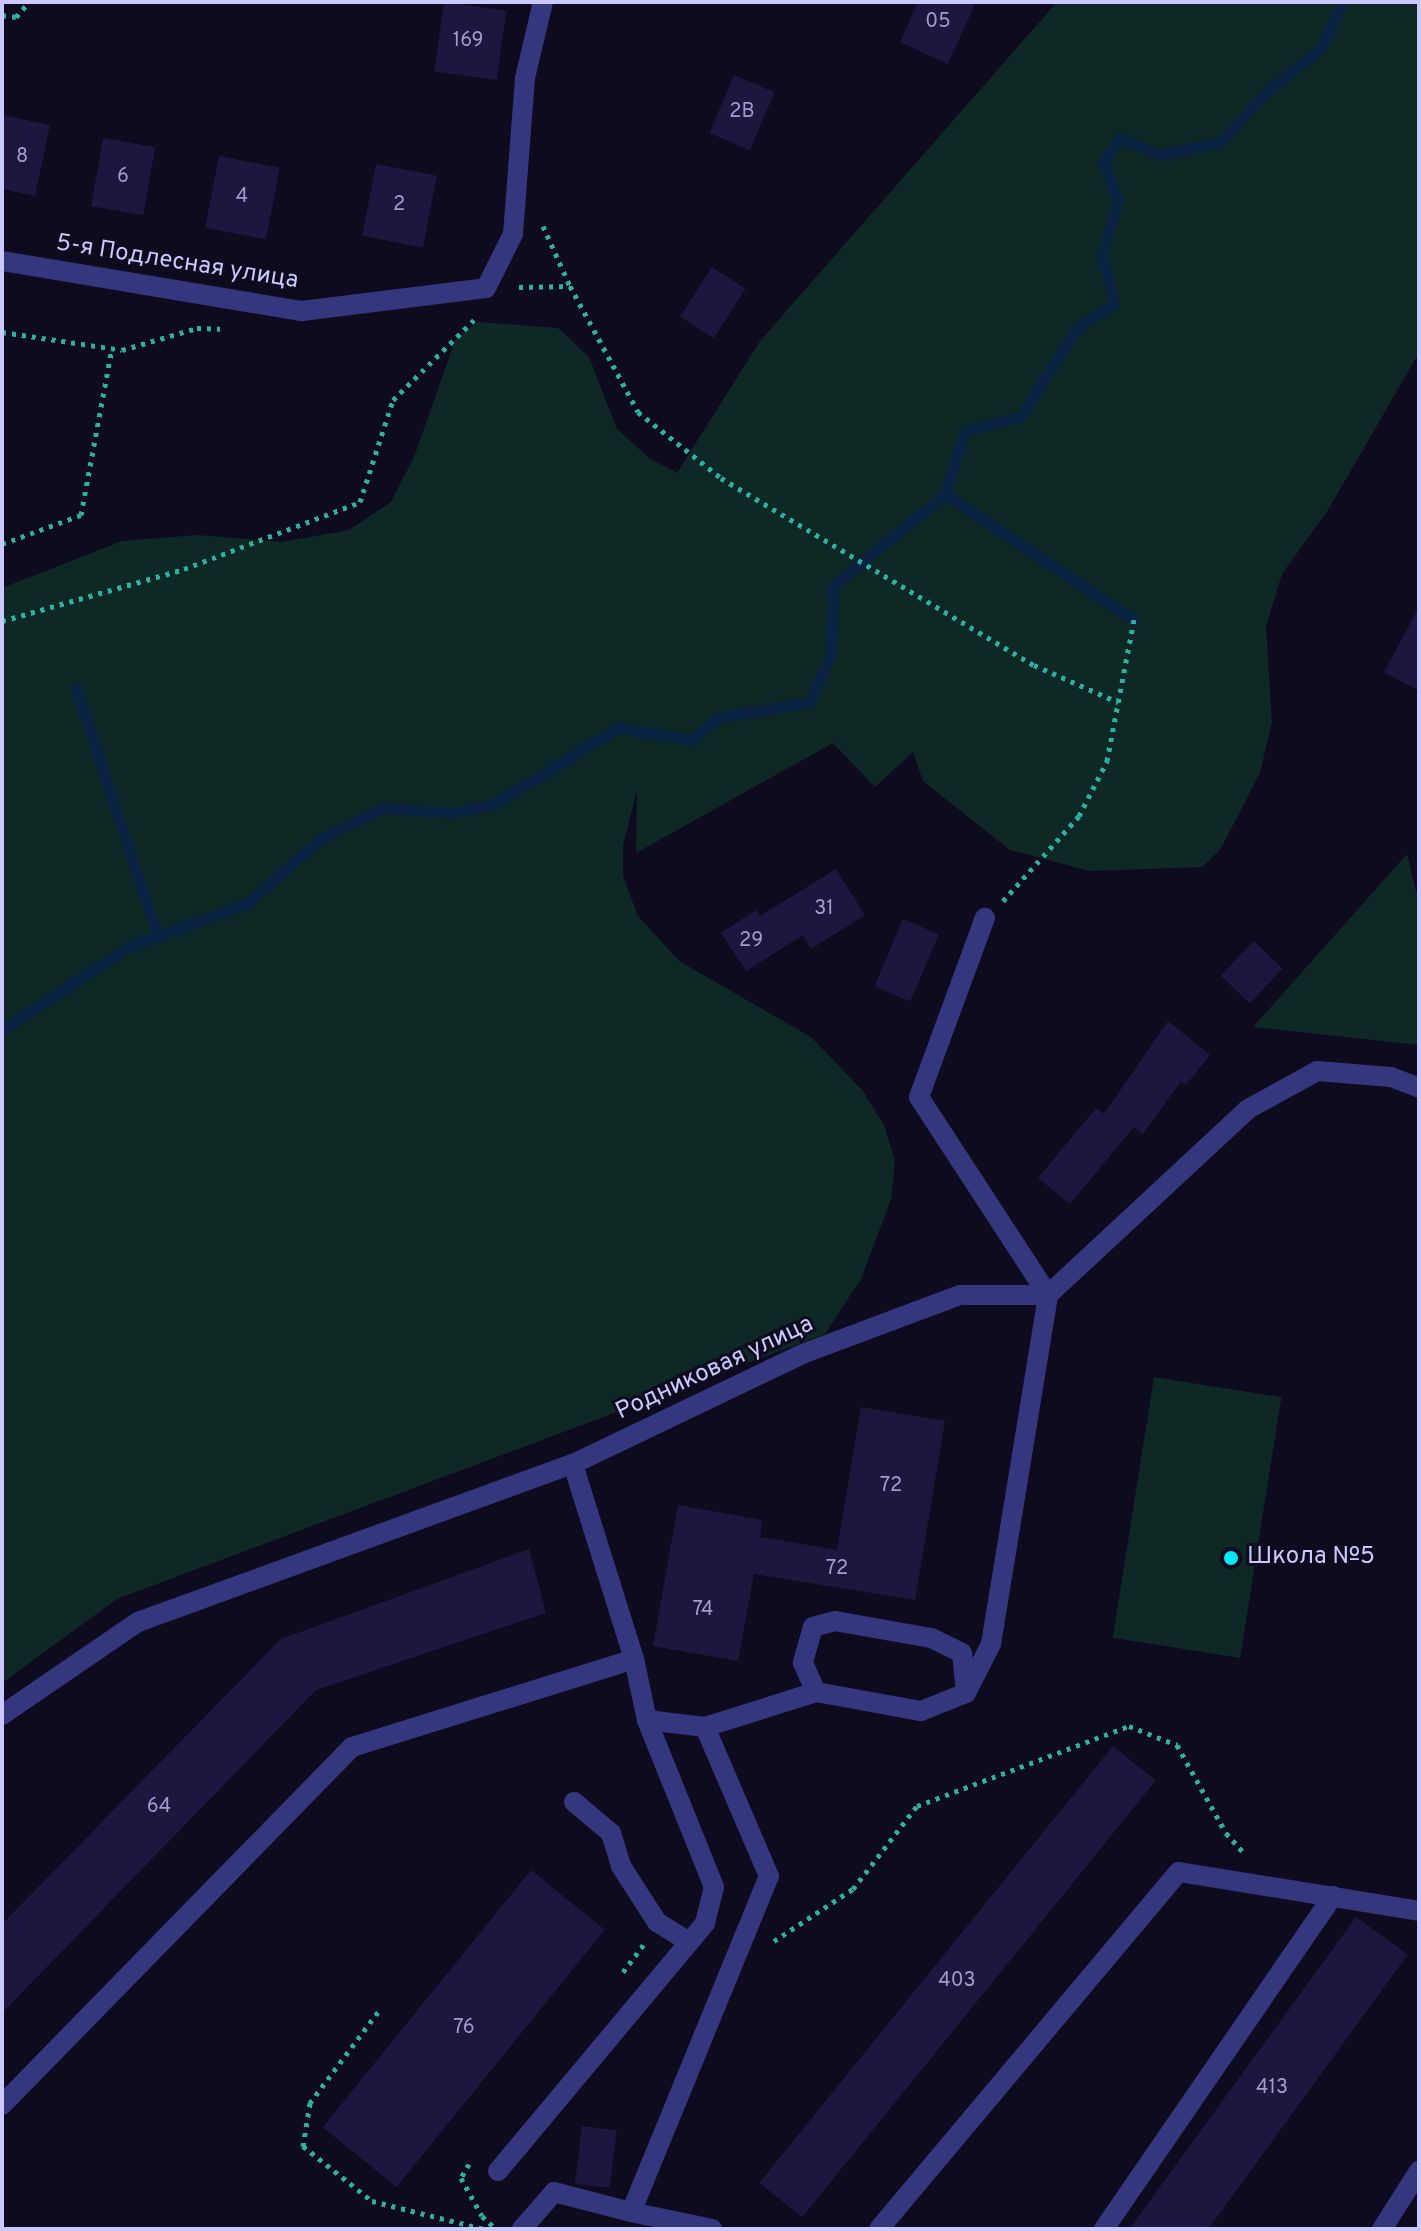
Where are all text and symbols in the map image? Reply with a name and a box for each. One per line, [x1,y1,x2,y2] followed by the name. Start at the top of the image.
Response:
[925,10,951,34] house number: 05
[453,29,483,53] house number: 169
[729,100,755,124] house number: 2В
[16,145,28,169] house number: 8
[117,165,129,189] house number: 6
[236,185,248,209] house number: 4
[393,193,405,217] house number: 2
[54,230,300,296] street label: 5-я Подлесная улица
[814,897,834,921] house number: 31
[739,929,763,953] house number: 29
[612,1311,818,1427] street label: Родниковая улица
[880,1474,902,1498] house number: 72
[1247,1544,1375,1572] place label: Школа №5
[1222,1549,1240,1567] marker: Школа №5
[826,1557,848,1581] house number: 72
[693,1598,713,1622] house number: 74
[147,1795,171,1819] house number: 64
[938,1969,976,1993] house number: 403
[453,2016,475,2040] house number: 76
[1256,2076,1288,2100] house number: 413

